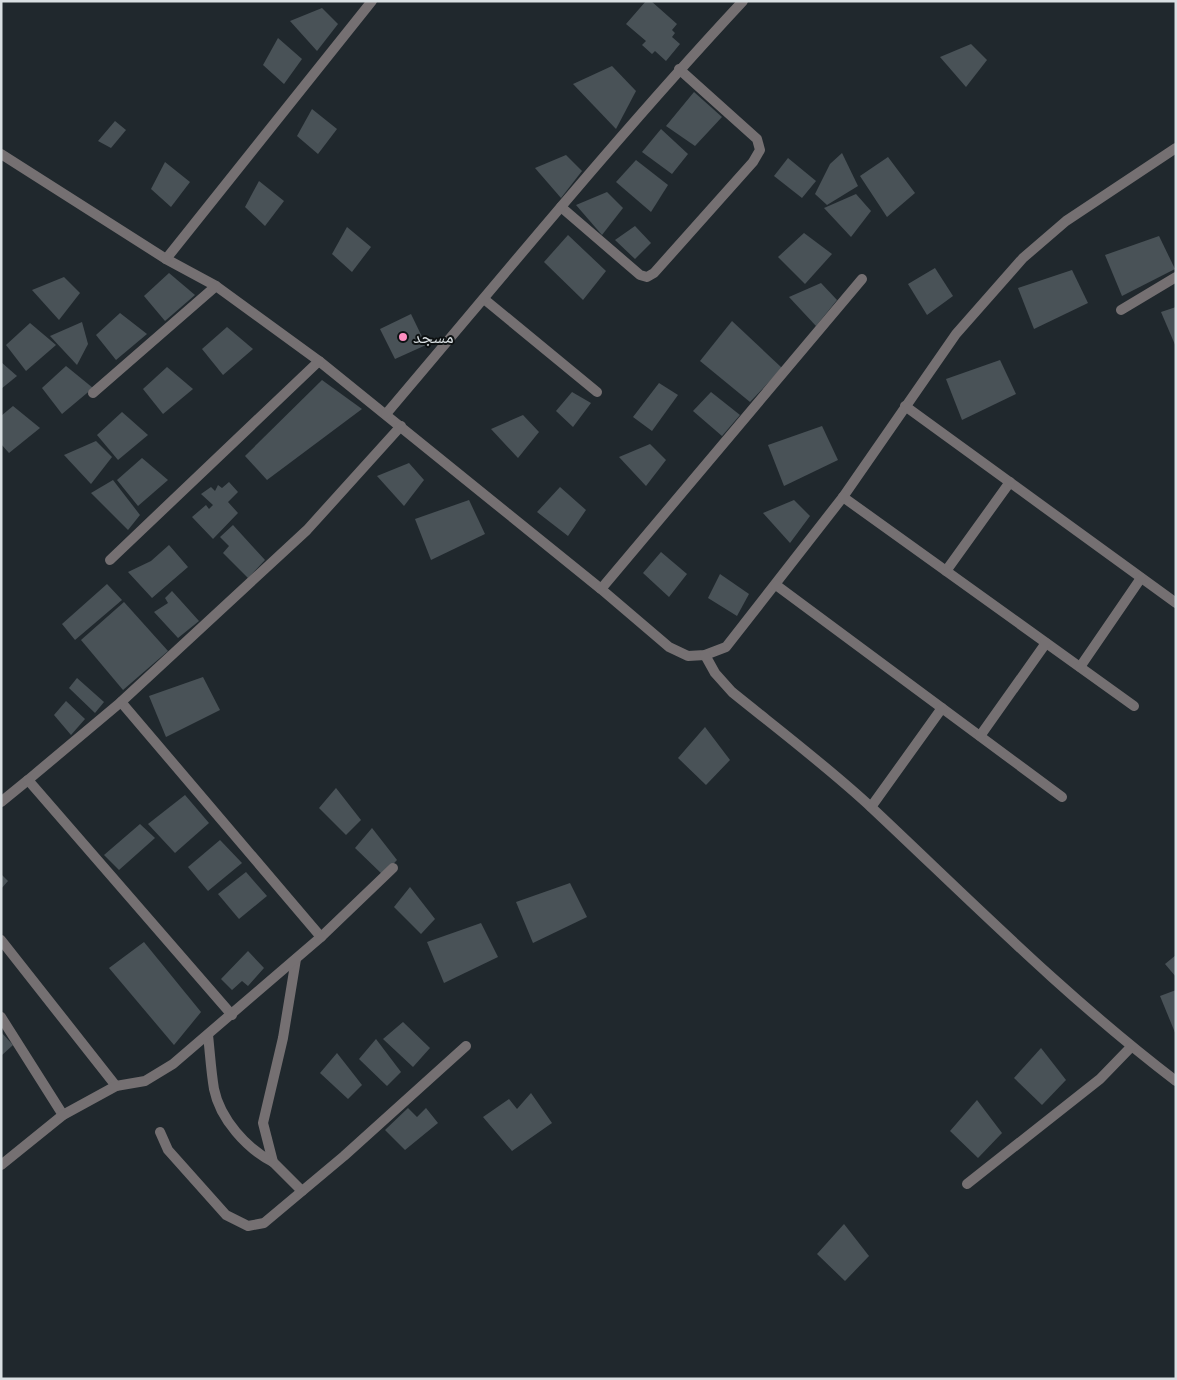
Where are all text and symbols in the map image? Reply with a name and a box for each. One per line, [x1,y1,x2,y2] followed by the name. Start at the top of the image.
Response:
[413,327,454,347] place label: مسجد
[397,331,409,343] marker: مسجد

